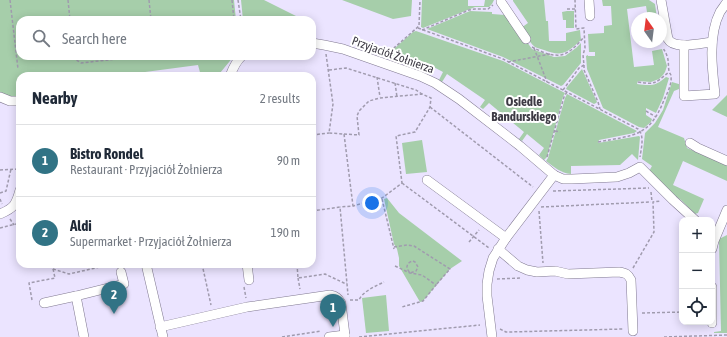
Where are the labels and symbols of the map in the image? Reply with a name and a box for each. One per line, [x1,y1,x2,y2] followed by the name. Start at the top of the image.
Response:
[631,12,667,48] north arrow
[350,34,436,76] street label: Przyjaciół Żołnierza
[491,94,557,124] district label: Osiedle Bandurskiego
[362,193,382,213] your location
[101,281,127,314] pin: 2
[320,294,346,327] pin: 1

